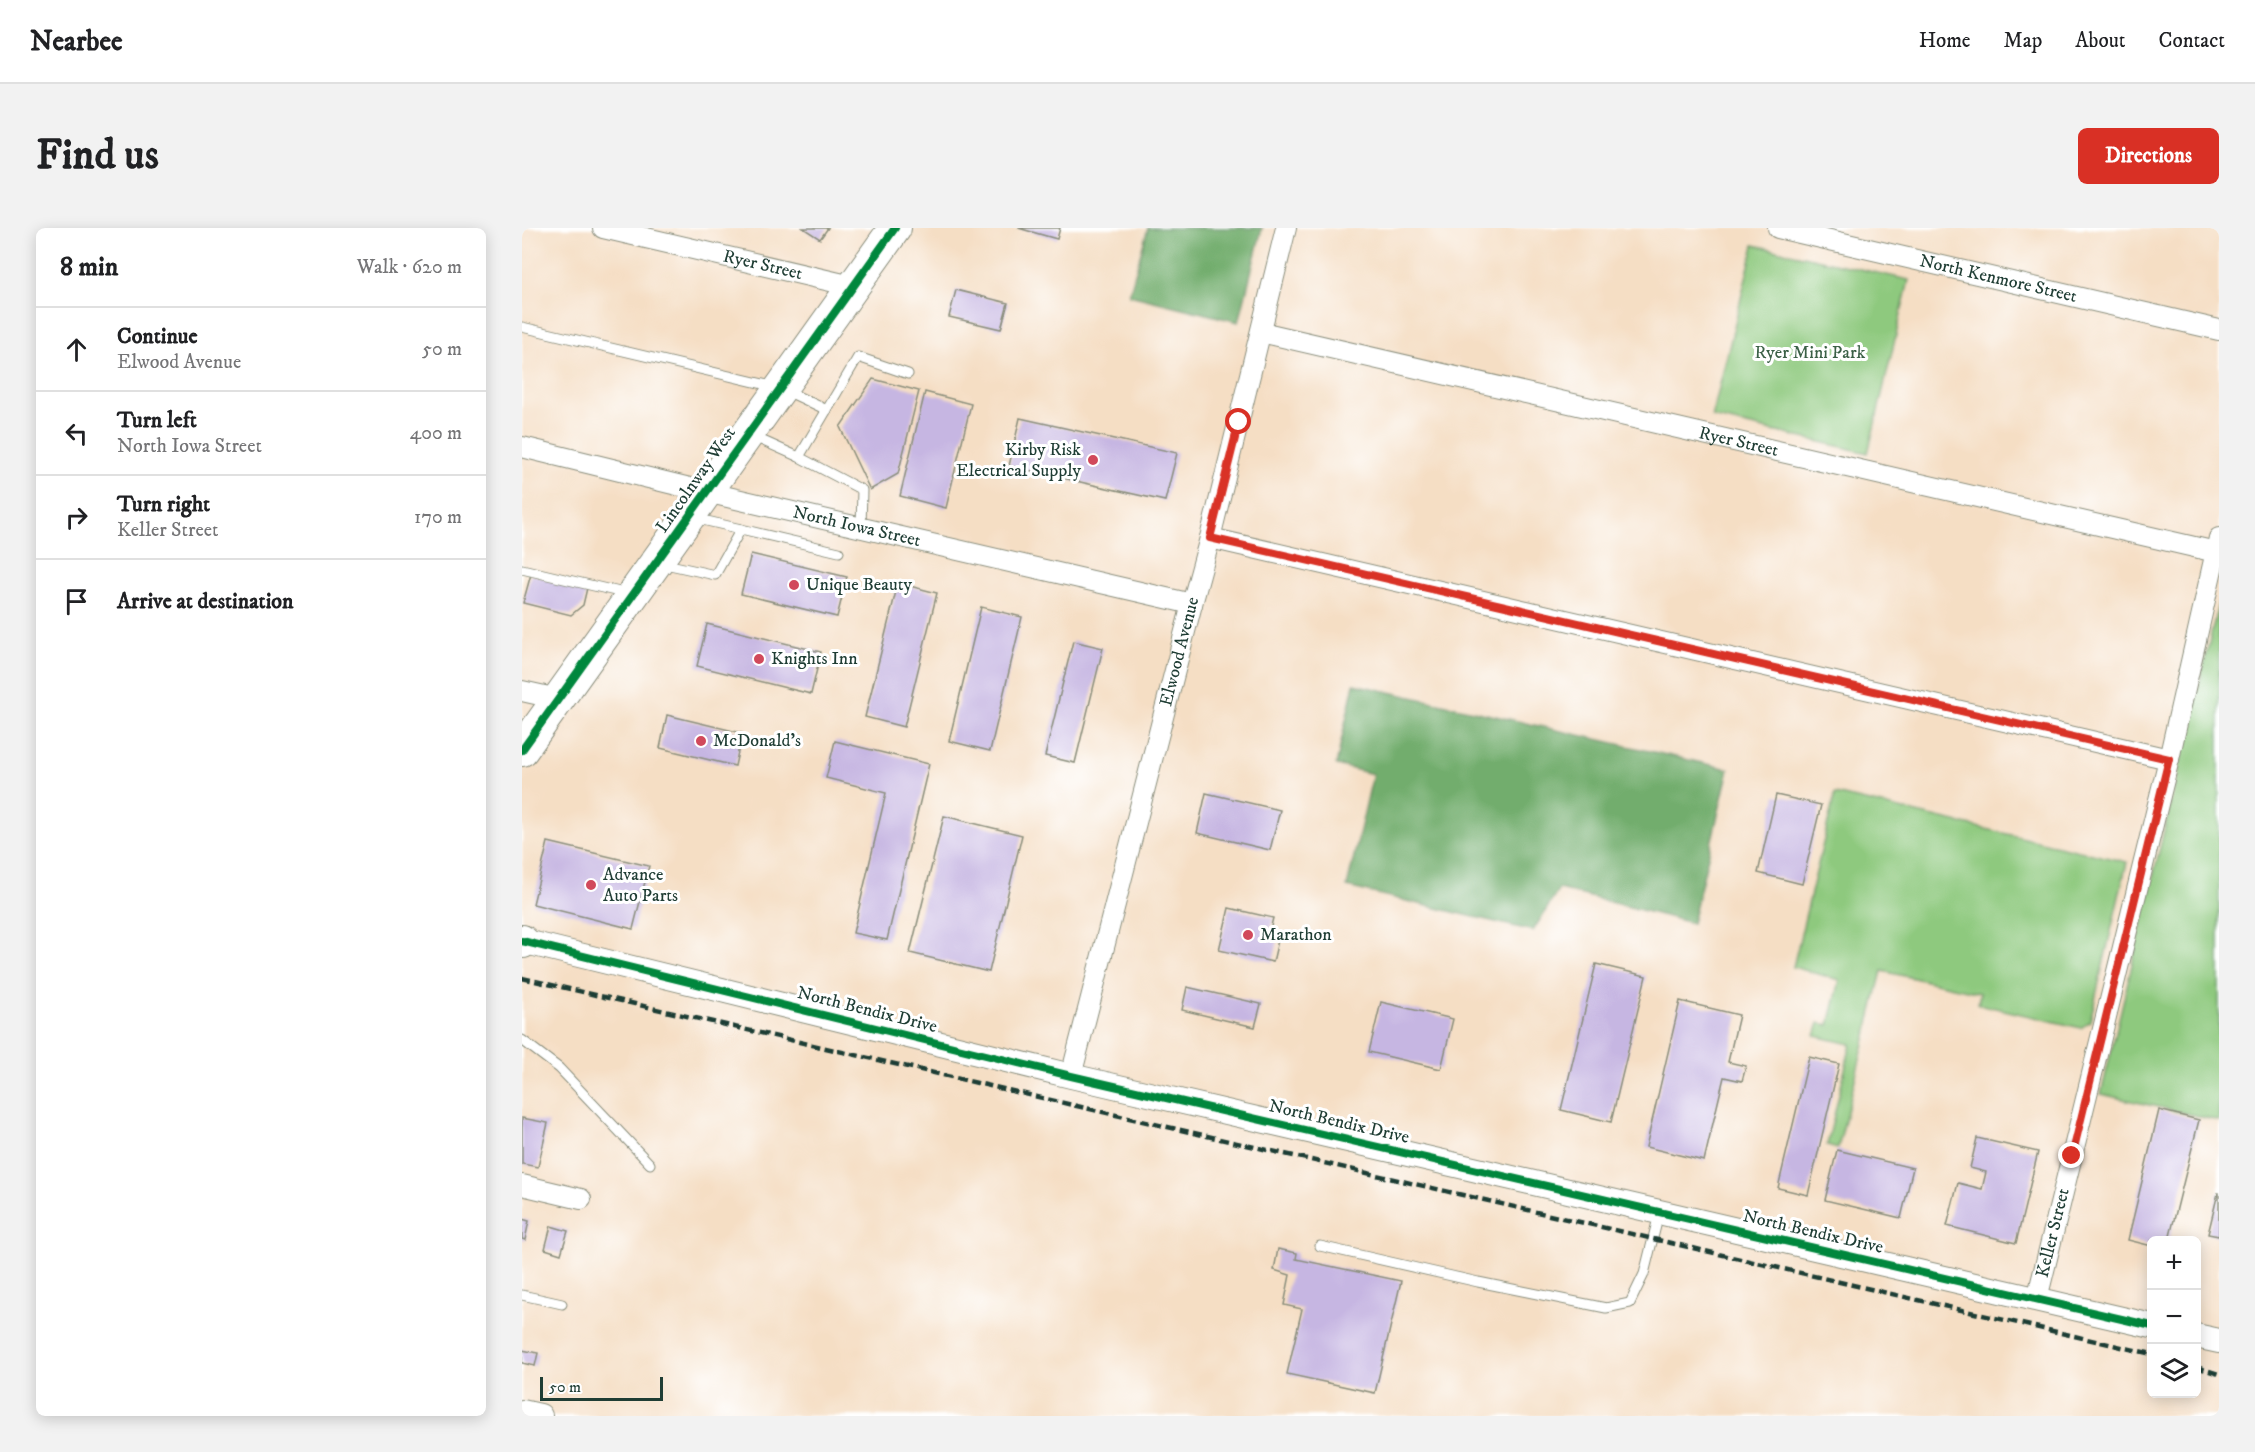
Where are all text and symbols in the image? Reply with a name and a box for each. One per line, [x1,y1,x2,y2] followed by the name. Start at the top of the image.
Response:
[30,24,123,59] text: Nearbee
[1919,28,1971,54] text: Home
[2004,28,2042,54] text: Map
[2075,28,2126,54] text: About
[2159,28,2225,54] text: Contact
[2078,128,2219,184] button: Directions
[36,130,159,182] text: Find us
[721,245,805,285] street label: Ryer Street
[1917,250,2079,308] street label: North Kenmore Street
[60,251,118,284] text: 8 min
[357,255,462,280] text: Walk · 620 m
[117,323,198,350] text: Continue
[60,333,93,366] icon: ahead
[422,337,462,362] text: 50 m
[1755,342,1866,364] park label: Ryer Mini Park
[117,350,241,375] text: Elwood Avenue
[117,407,197,434] text: Turn left
[1225,408,1251,434] route start
[60,417,93,450] icon: left
[410,421,462,446] text: 400 m
[1697,422,1781,462] street label: Ryer Street
[651,423,741,537] street label: Lincolnway West
[117,434,262,459] text: North Iowa Street
[956,439,1081,482] place label: Kirby Risk Electrical Supply
[1086,453,1100,467] marker: Kirby Risk Electrical Supply
[117,491,210,518] text: Turn right
[60,501,93,534] icon: right
[791,501,923,552] street label: North Iowa Street
[414,505,462,530] text: 170 m
[117,518,218,543] text: Keller Street
[806,574,912,596] place label: Unique Beauty
[787,578,801,592] marker: Unique Beauty
[60,585,93,618] icon: arrive
[117,588,294,615] text: Arrive at destination
[1155,595,1204,709] street label: Elwood Avenue
[771,648,858,670] place label: Knights Inn
[752,652,766,666] marker: Knights Inn
[713,730,801,752] place label: McDonald's
[694,734,708,748] marker: McDonald's
[603,864,678,907] place label: Advance Auto Parts
[584,878,598,892] marker: Advance Auto Parts
[1260,924,1332,946] place label: Marathon
[1241,928,1255,942] marker: Marathon
[795,982,939,1038] street label: North Bendix Drive
[1267,1095,1411,1149] street label: North Bendix Drive
[2058,1142,2084,1168] route end
[2032,1186,2075,1280] street label: Keller Street
[1741,1205,1885,1259] street label: North Bendix Drive
[2147,1236,2201,1398] map controls
[2147,1236,2201,1290] button: +
[2147,1290,2201,1344] button: −
[2147,1344,2201,1398] button: layers
[540,1374,663,1402] scale bar
[549,1377,581,1397] text: 50 m

